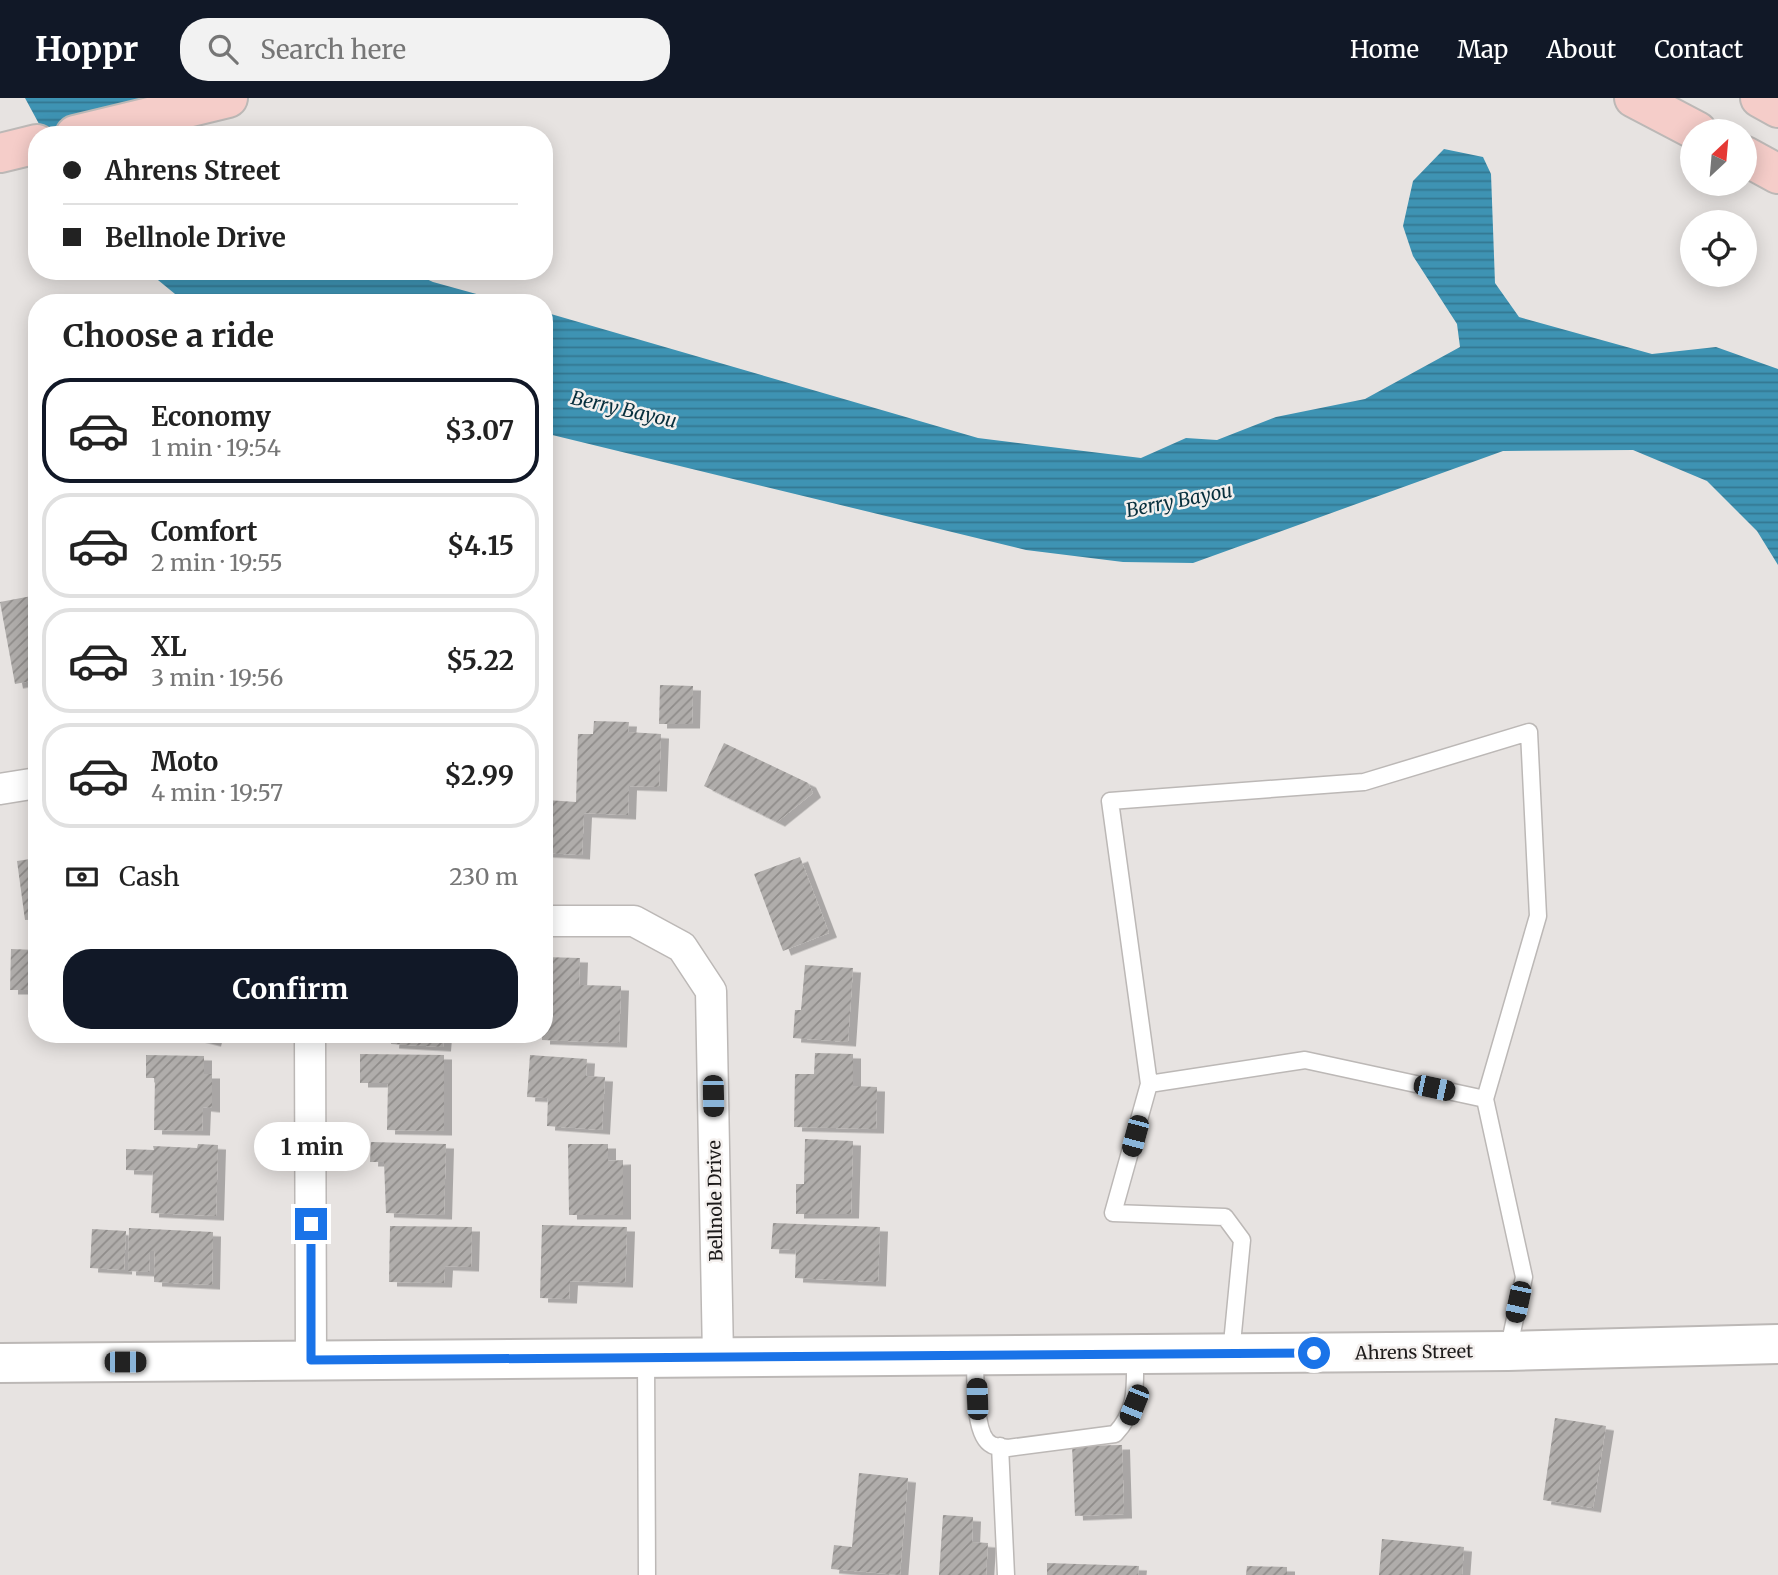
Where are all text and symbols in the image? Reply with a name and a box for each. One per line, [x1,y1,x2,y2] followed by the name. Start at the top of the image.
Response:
[180,18,670,81] search box
[35,29,138,70] text: Hoppr
[204,30,242,68] icon: search
[260,33,406,66] text: Search here
[1350,34,1419,65] text: Home
[1457,34,1508,65] text: Map
[1546,34,1616,65] text: About
[1654,34,1743,65] text: Contact
[1680,119,1757,196] north arrow
[1680,119,1757,287] map controls
[105,154,280,187] text: Ahrens Street
[1680,210,1757,287] button: locate
[105,221,286,254] text: Bellnole Drive
[63,316,274,356] text: Choose a ride
[569,385,679,433] water label: Berry Bayou
[67,399,130,462] icon: car
[151,400,271,433] text: Economy
[445,414,514,447] text: $3.07
[151,433,281,462] text: 1 min · 19:54
[1124,478,1234,522] water label: Berry Bayou
[67,514,130,577] icon: car
[151,515,257,548] text: Comfort
[447,529,514,562] text: $4.15
[151,548,283,577] text: 2 min · 19:55
[67,629,130,692] icon: car
[151,630,187,663] text: XL
[446,644,514,677] text: $5.22
[151,663,283,692] text: 3 min · 19:56
[67,744,130,807] icon: car
[151,745,218,778] text: Moto
[444,759,514,792] text: $2.99
[151,778,283,807] text: 4 min · 19:57
[63,858,101,896] icon: cash
[119,860,180,893] text: Cash
[449,862,518,891] text: 230 m
[63,949,518,1029] button: Confirm
[1412,1073,1457,1103] car
[703,1075,724,1117] car
[1120,1113,1151,1159] car
[253,1122,369,1172] callout: 1 min
[281,1132,343,1161] text: 1 min
[702,1140,728,1262] street label: Bellnole Drive
[295,1208,327,1240] route end
[1504,1279,1533,1325] car
[1298,1337,1330,1369] route start
[1354,1339,1473,1365] street label: Ahrens Street
[105,1352,147,1373] car
[966,1378,989,1420] car
[1117,1382,1152,1428] car

